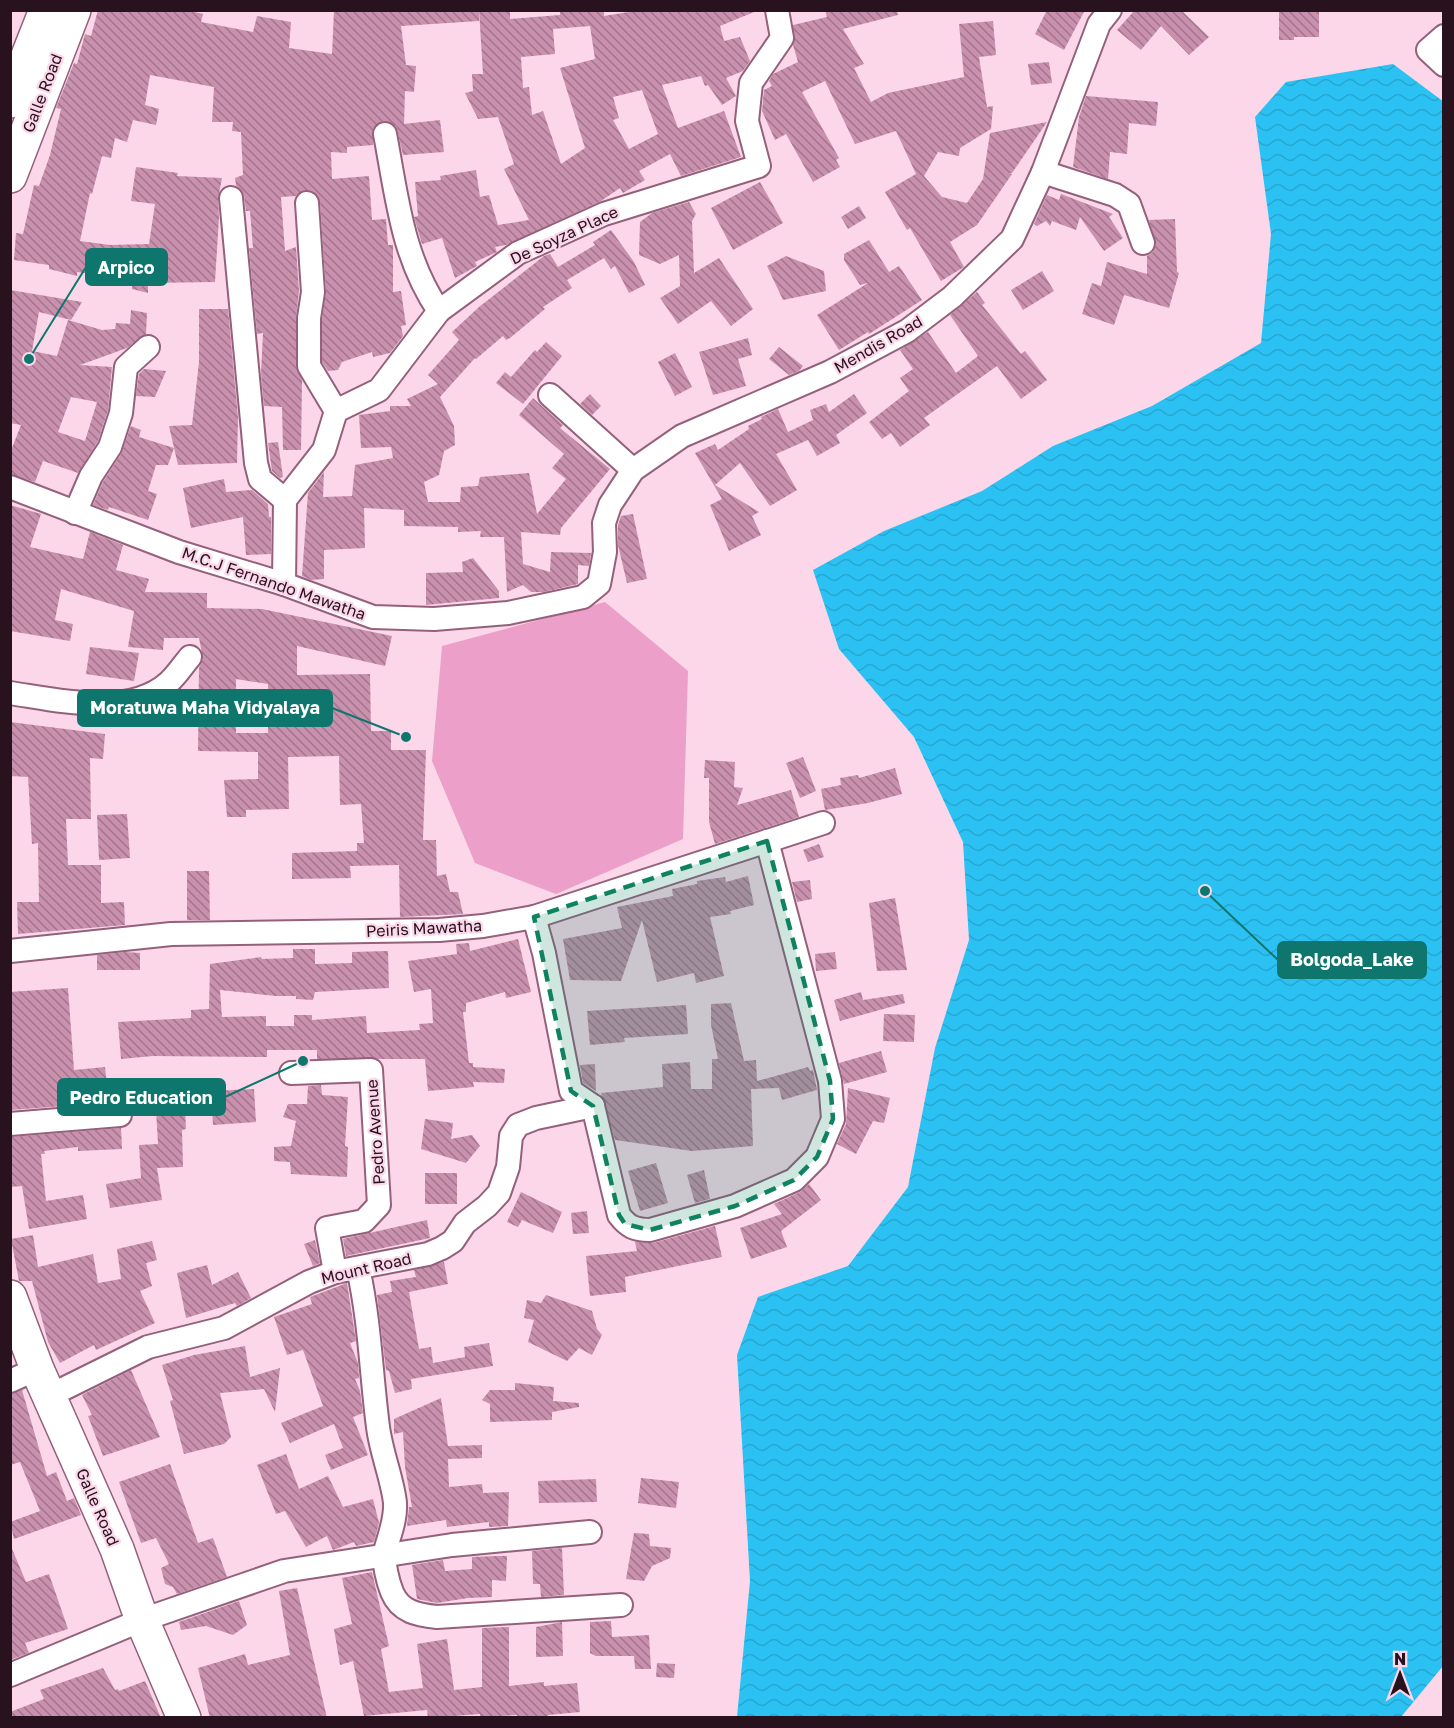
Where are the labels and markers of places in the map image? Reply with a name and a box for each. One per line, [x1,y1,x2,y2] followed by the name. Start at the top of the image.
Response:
[86,249,167,285] callout: Arpico
[78,690,332,726] callout: Moratuwa Maha Vidyalaya
[1278,942,1426,978] callout: Bolgoda_Lake
[58,1079,225,1115] callout: Pedro Education

